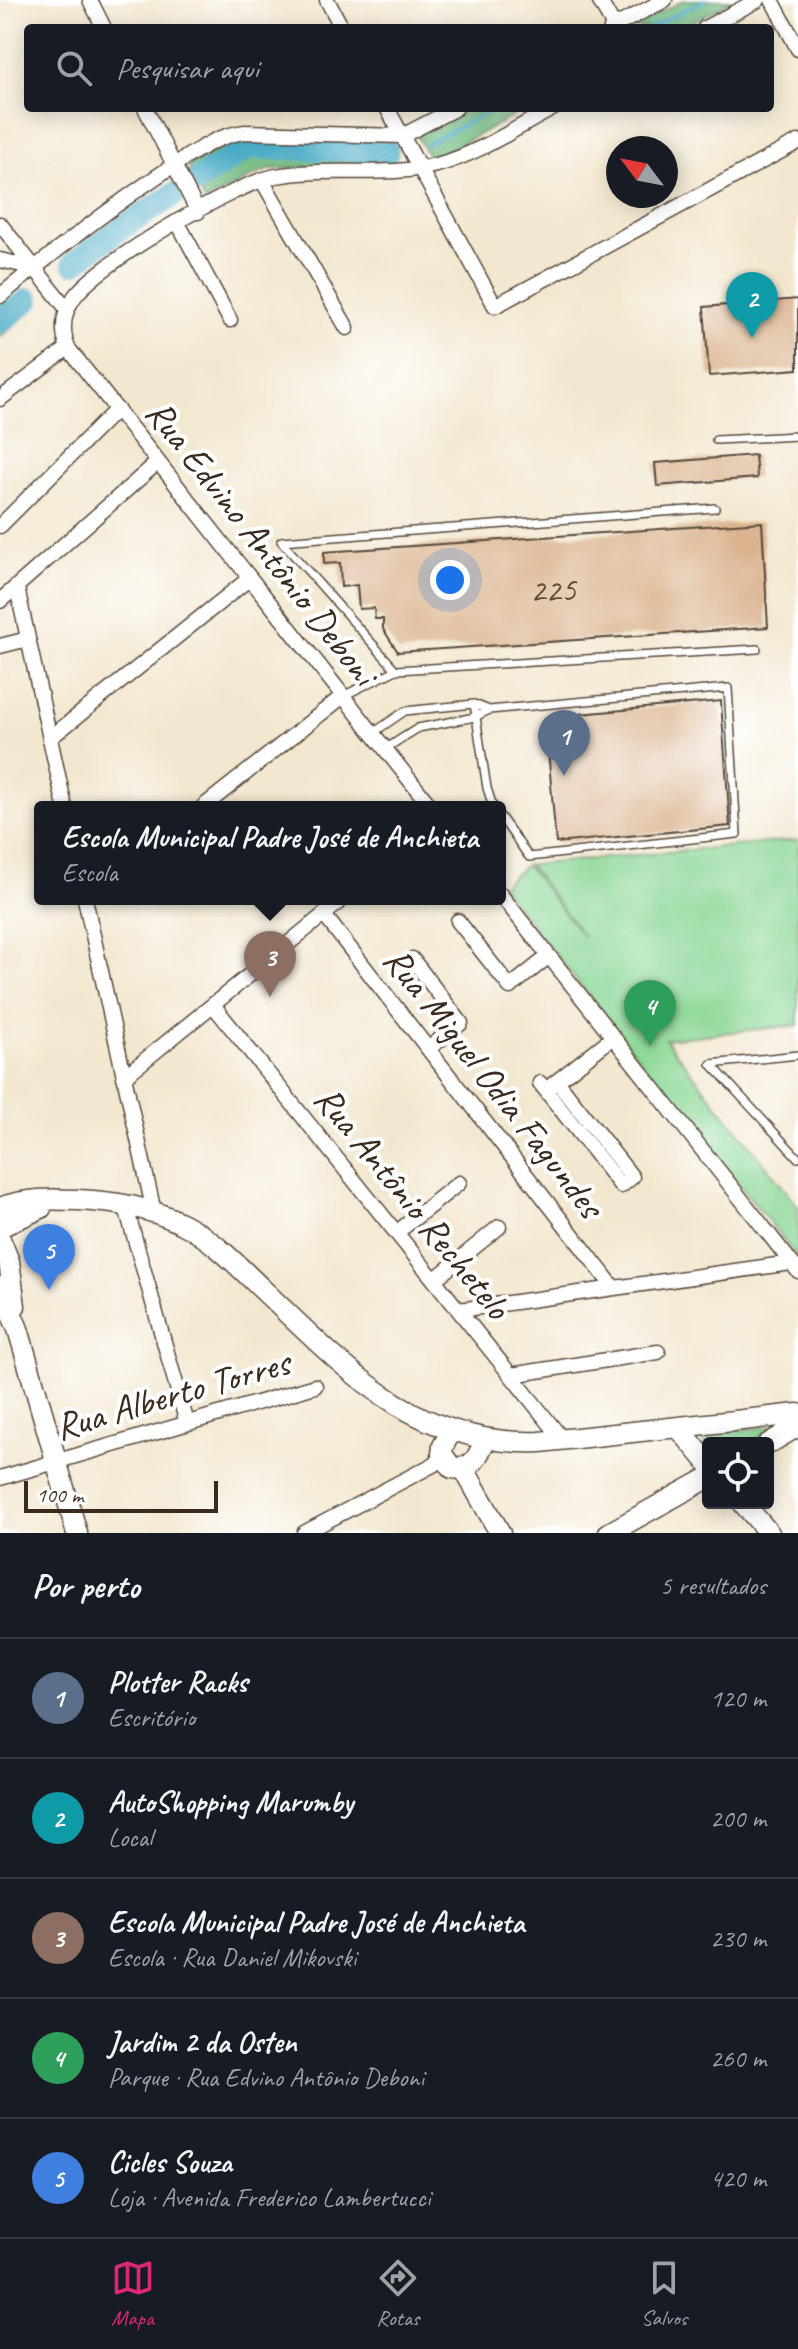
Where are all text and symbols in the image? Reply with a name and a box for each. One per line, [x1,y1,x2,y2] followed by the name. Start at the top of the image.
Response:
[24,24,774,112] search box
[52,46,96,90] icon: search
[116,49,259,87] text: Pesquisar aqui
[606,136,678,208] north arrow
[726,272,778,338] pin: 2
[136,390,390,697] street label: Rua Edvino Antônio Deboni
[430,560,470,600] your location
[530,568,578,611] house number: 225
[538,710,590,776] pin: 1
[34,801,506,905] popup
[62,818,478,856] text: Escola Municipal Padre José de Anchieta
[62,856,118,889] text: Escola
[244,931,296,997] pin: 3
[373,938,616,1230] street label: Rua Miguel Odia Fagundes
[624,980,676,1046] pin: 4
[304,1076,522,1330] street label: Rua Antônio Rechetelo
[23,1224,75,1290] pin: 5
[50,1338,299,1450] street label: Rua Alberto Torres
[702,1437,774,1509] map controls
[702,1437,774,1509] button: locate
[24,1477,218,1513] scale bar
[36,1481,83,1509] text: 100 m
[32,1564,140,1607] text: Por perto
[660,1569,766,1602] text: 5 resultados
[108,1663,248,1701] text: Plotter Racks
[52,1682,64,1715] text: 1
[710,1682,766,1715] text: 120 m
[108,1701,195,1734] text: Escritório
[108,1783,353,1821] text: AutoShopping Marumby
[52,1802,64,1835] text: 2
[710,1802,766,1835] text: 200 m
[108,1821,152,1854] text: Local
[108,1903,524,1941] text: Escola Municipal Padre José de Anchieta
[52,1922,64,1955] text: 3
[710,1922,766,1955] text: 230 m
[108,1941,356,1974] text: Escola · Rua Daniel Mikovski
[108,2023,296,2061] text: Jardim 2 da Osten
[52,2042,64,2075] text: 4
[710,2042,766,2075] text: 260 m
[108,2061,424,2094] text: Parque · Rua Edvino Antônio Deboni
[108,2143,232,2181] text: Cicles Souza
[52,2162,64,2195] text: 5
[710,2162,766,2195] text: 420 m
[108,2181,431,2214] text: Loja · Avenida Frederico Lambertucci
[111,2256,155,2332] tab: Mapa
[376,2256,420,2332] tab: Rotas
[641,2256,687,2332] tab: Salvos

